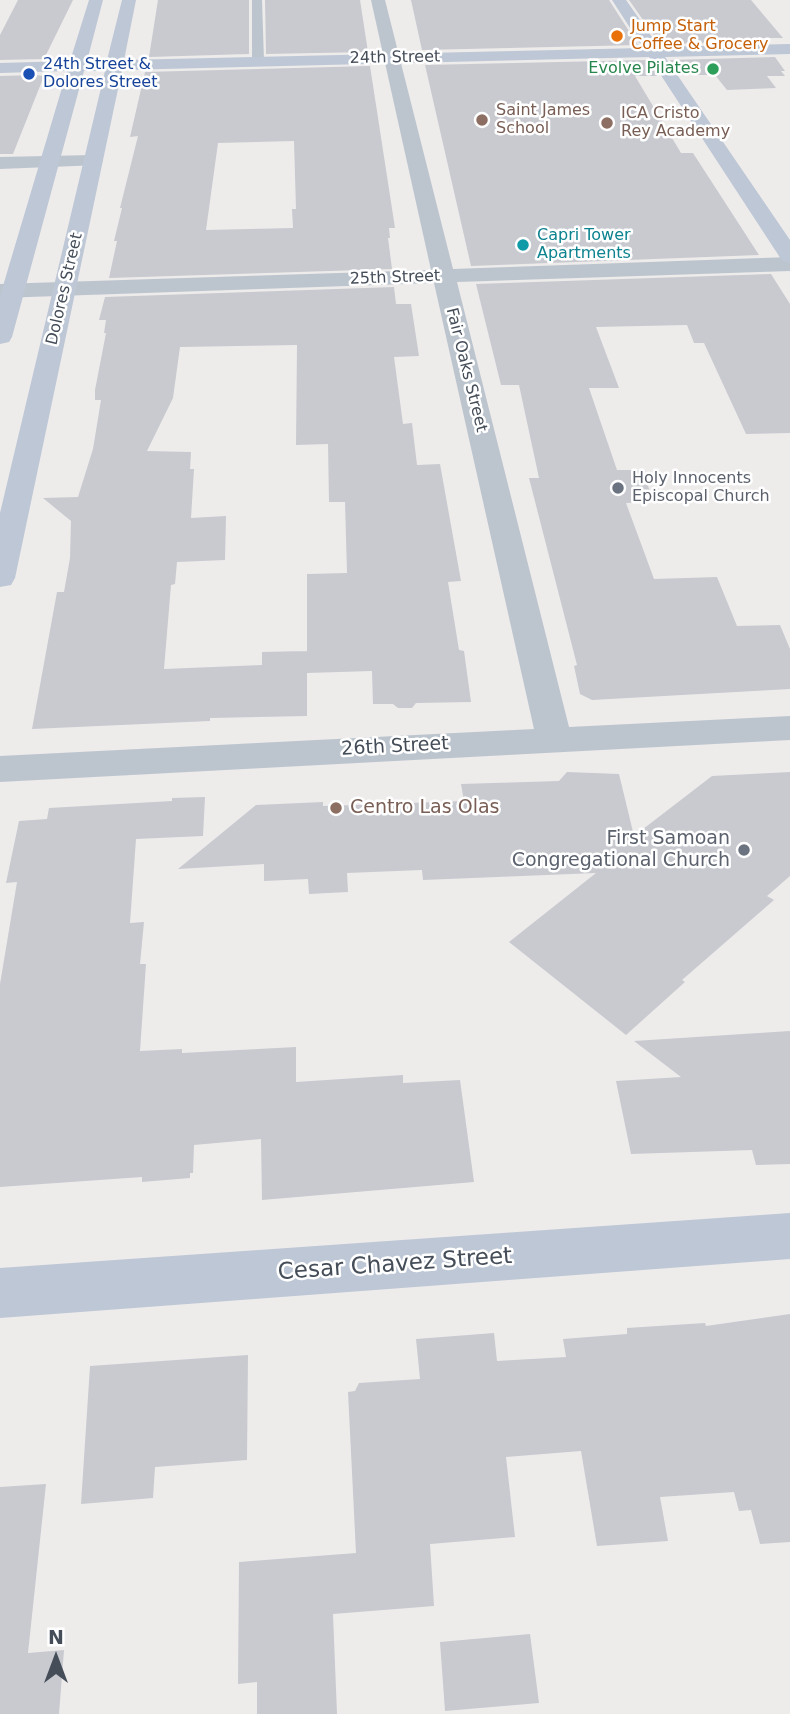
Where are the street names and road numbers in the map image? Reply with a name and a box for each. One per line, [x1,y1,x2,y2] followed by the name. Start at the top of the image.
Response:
[350,48,440,68] street label: 24th Street
[43,231,87,347] street label: Dolores Street
[349,267,441,289] street label: 25th Street
[441,306,491,434] street label: Fair Oaks Street
[341,733,449,761] street label: 26th Street
[277,1243,513,1287] street label: Cesar Chavez Street

